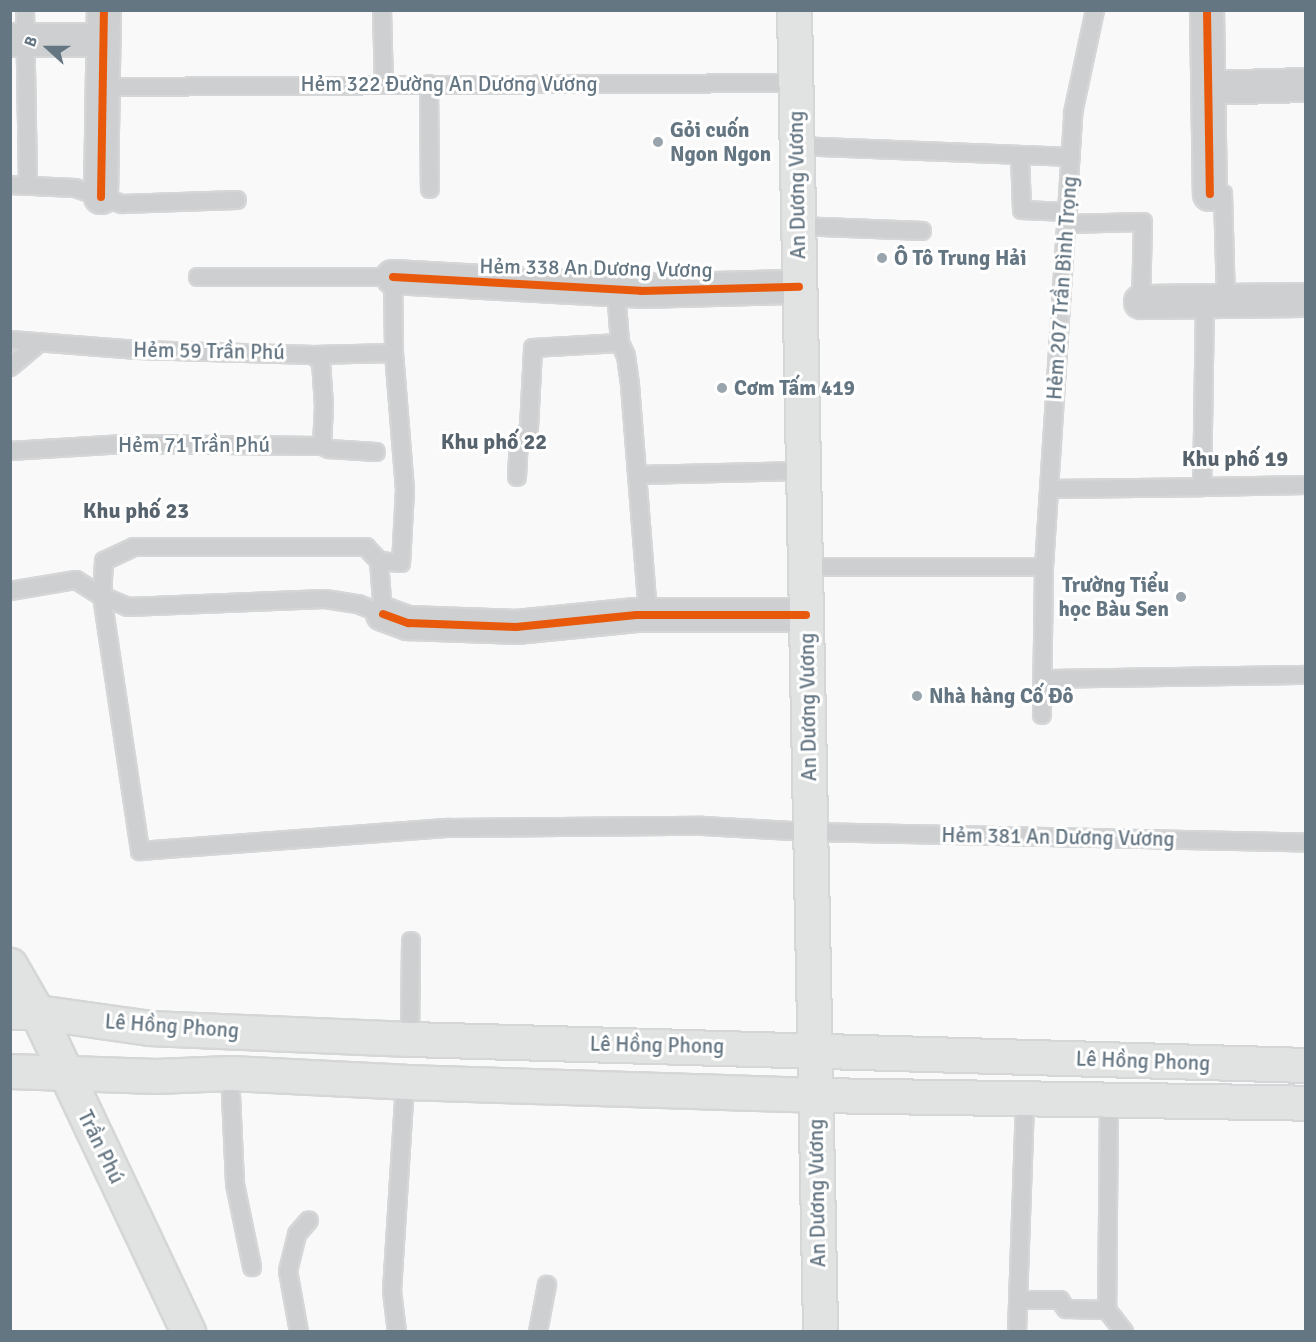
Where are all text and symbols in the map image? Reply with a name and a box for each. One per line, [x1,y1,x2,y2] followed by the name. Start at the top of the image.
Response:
[18,18,78,78] north arrow
[20,33,42,50] text: B
[301,71,597,97] street label: Hẻm 322 Đường An Dương Vương
[783,110,811,260] street label: An Dương Vương
[670,117,771,167] place label: Gỏi cuốn Ngon Ngon
[651,135,665,149] marker: Gỏi cuốn Ngon Ngon
[1042,175,1082,401] street label: Hẻm 207 Trần Bình Trọng
[894,245,1026,271] place label: Ô Tô Trung Hải
[875,251,889,265] marker: Ô Tô Trung Hải
[479,253,713,283] street label: Hẻm 338 An Dương Vương
[133,337,285,365] street label: Hẻm 59 Trần Phú
[734,375,855,401] place label: Cơm Tấm 419
[715,381,729,395] marker: Cơm Tấm 419
[441,429,547,455] district label: Khu phố 22
[118,432,270,458] street label: Hẻm 71 Trần Phú
[1182,446,1288,472] district label: Khu phố 19
[83,498,189,524] district label: Khu phố 23
[1059,572,1169,622] place label: Trường Tiểu học Bàu Sen
[1174,590,1188,604] marker: Trường Tiểu học Bàu Sen
[794,632,822,782] street label: An Dương Vương
[929,683,1073,709] place label: Nhà hàng Cố Đô
[910,689,924,703] marker: Nhà hàng Cố Đô
[941,822,1175,852] street label: Hẻm 381 An Dương Vương
[104,1009,240,1043] street label: Lê Hồng Phong
[589,1031,725,1059] street label: Lê Hồng Phong
[1075,1046,1211,1076] street label: Lê Hồng Phong
[72,1106,130,1188] street label: Trần Phú
[803,1118,831,1268] street label: An Dương Vương

